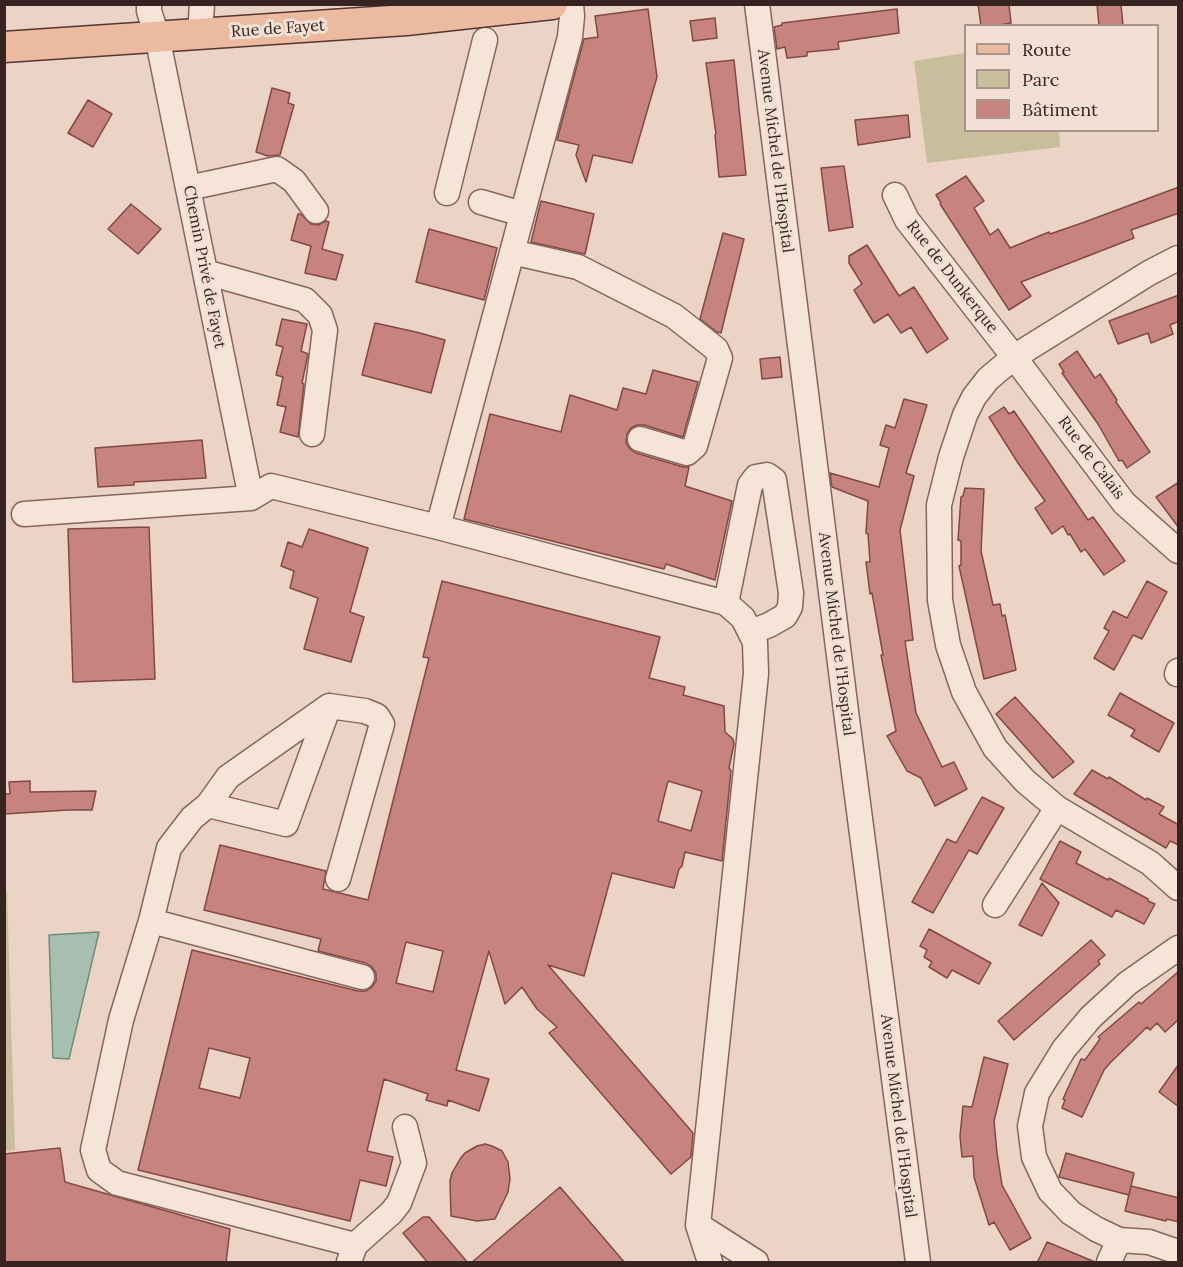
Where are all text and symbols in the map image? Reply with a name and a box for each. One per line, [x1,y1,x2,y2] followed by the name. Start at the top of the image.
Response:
[230,16,326,42] street label: Rue de Fayet
[964,24,1159,132] legend
[1022,38,1071,61] text: Route
[753,48,797,254] street label: Avenue Michel de l'Hospital
[1022,68,1059,91] text: Parc
[1022,98,1098,121] text: Bâtiment
[179,184,229,350] street label: Chemin Privé de Fayet
[902,217,1002,337] street label: Rue de Dunkerque
[1054,413,1128,503] street label: Rue de Calais
[814,531,858,737] street label: Avenue Michel de l'Hospital
[876,1013,920,1219] street label: Avenue Michel de l'Hospital

